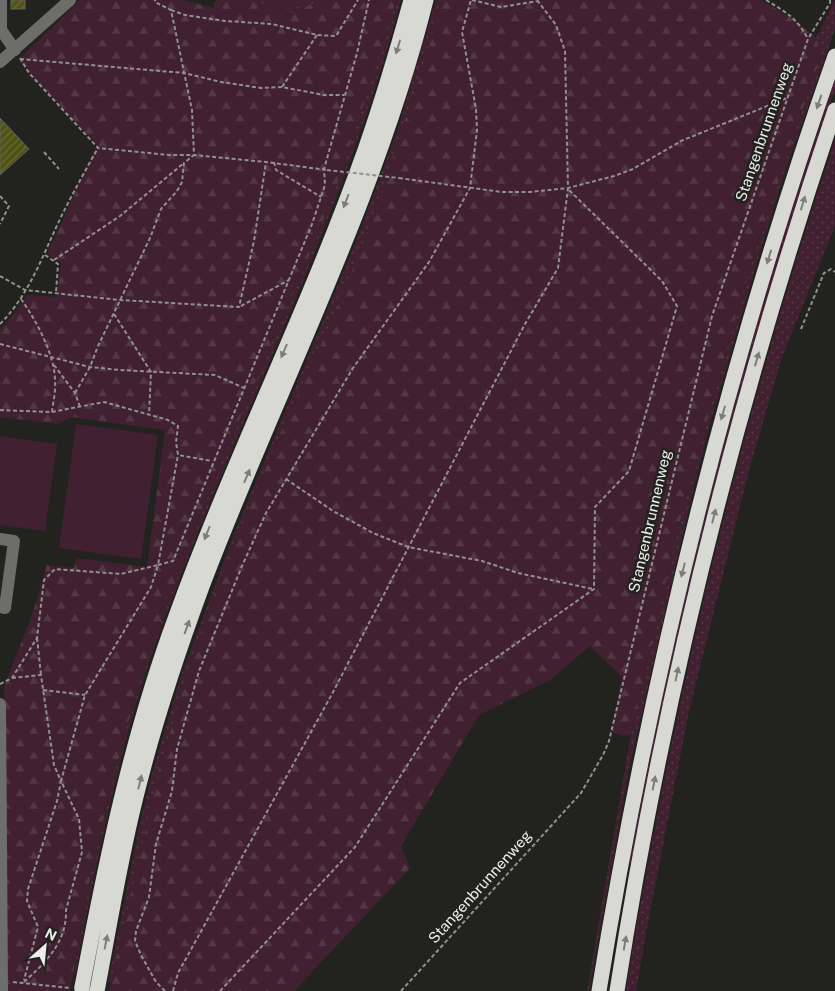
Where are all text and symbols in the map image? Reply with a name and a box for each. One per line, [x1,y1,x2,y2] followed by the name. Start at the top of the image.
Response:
[394,40,402,55] one-way arrow
[732,60,795,204] street label: Stangenbrunnenweg
[815,95,823,110] one-way arrow
[341,194,349,208] one-way arrow
[800,196,808,211] one-way arrow
[765,249,772,264] one-way arrow
[280,344,288,358] one-way arrow
[753,351,761,366] one-way arrow
[719,405,727,420] one-way arrow
[625,448,674,594] street label: Stangenbrunnenweg
[243,468,251,483] one-way arrow
[710,508,718,523] one-way arrow
[203,526,211,540] one-way arrow
[679,563,687,578] one-way arrow
[184,619,192,634] one-way arrow
[673,666,681,682] one-way arrow
[136,775,144,790] one-way arrow
[650,776,658,791] one-way arrow
[425,827,535,947] street label: Stangenbrunnenweg
[20,921,70,971] north arrow
[42,925,59,944] text: N
[103,933,111,949] one-way arrow
[621,935,629,951] one-way arrow

